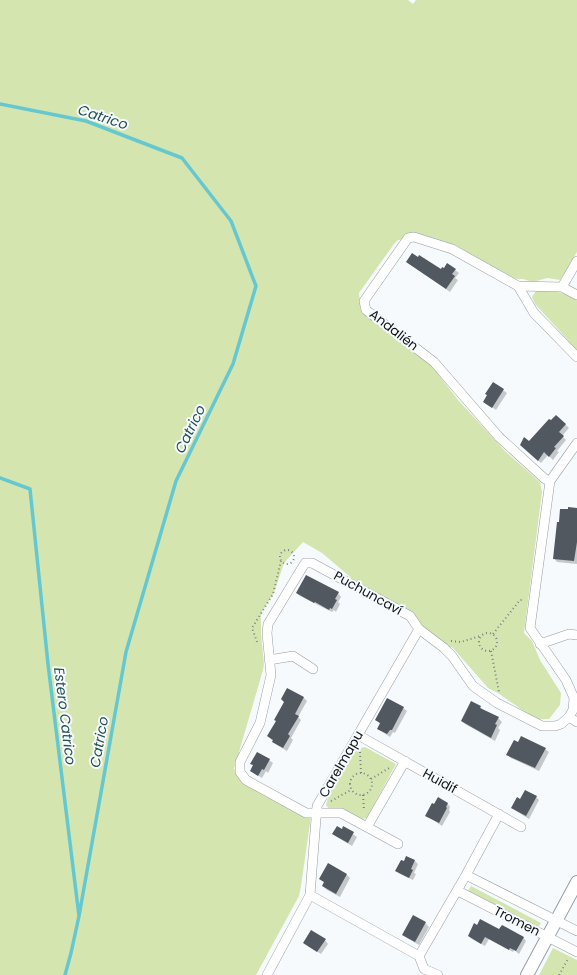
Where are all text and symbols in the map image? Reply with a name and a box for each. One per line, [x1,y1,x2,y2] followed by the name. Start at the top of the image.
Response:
[75,100,131,134] water label: Catrico
[366,305,422,355] street label: Andalién
[170,401,210,457] water label: Catrico
[330,566,406,620] street label: Puchuncaví
[49,666,81,766] water label: Estero Catrico
[85,715,113,769] water label: Catrico
[314,727,368,801] street label: Carelmapu
[419,764,461,798] street label: Huidif
[490,901,544,941] street label: Tromen

